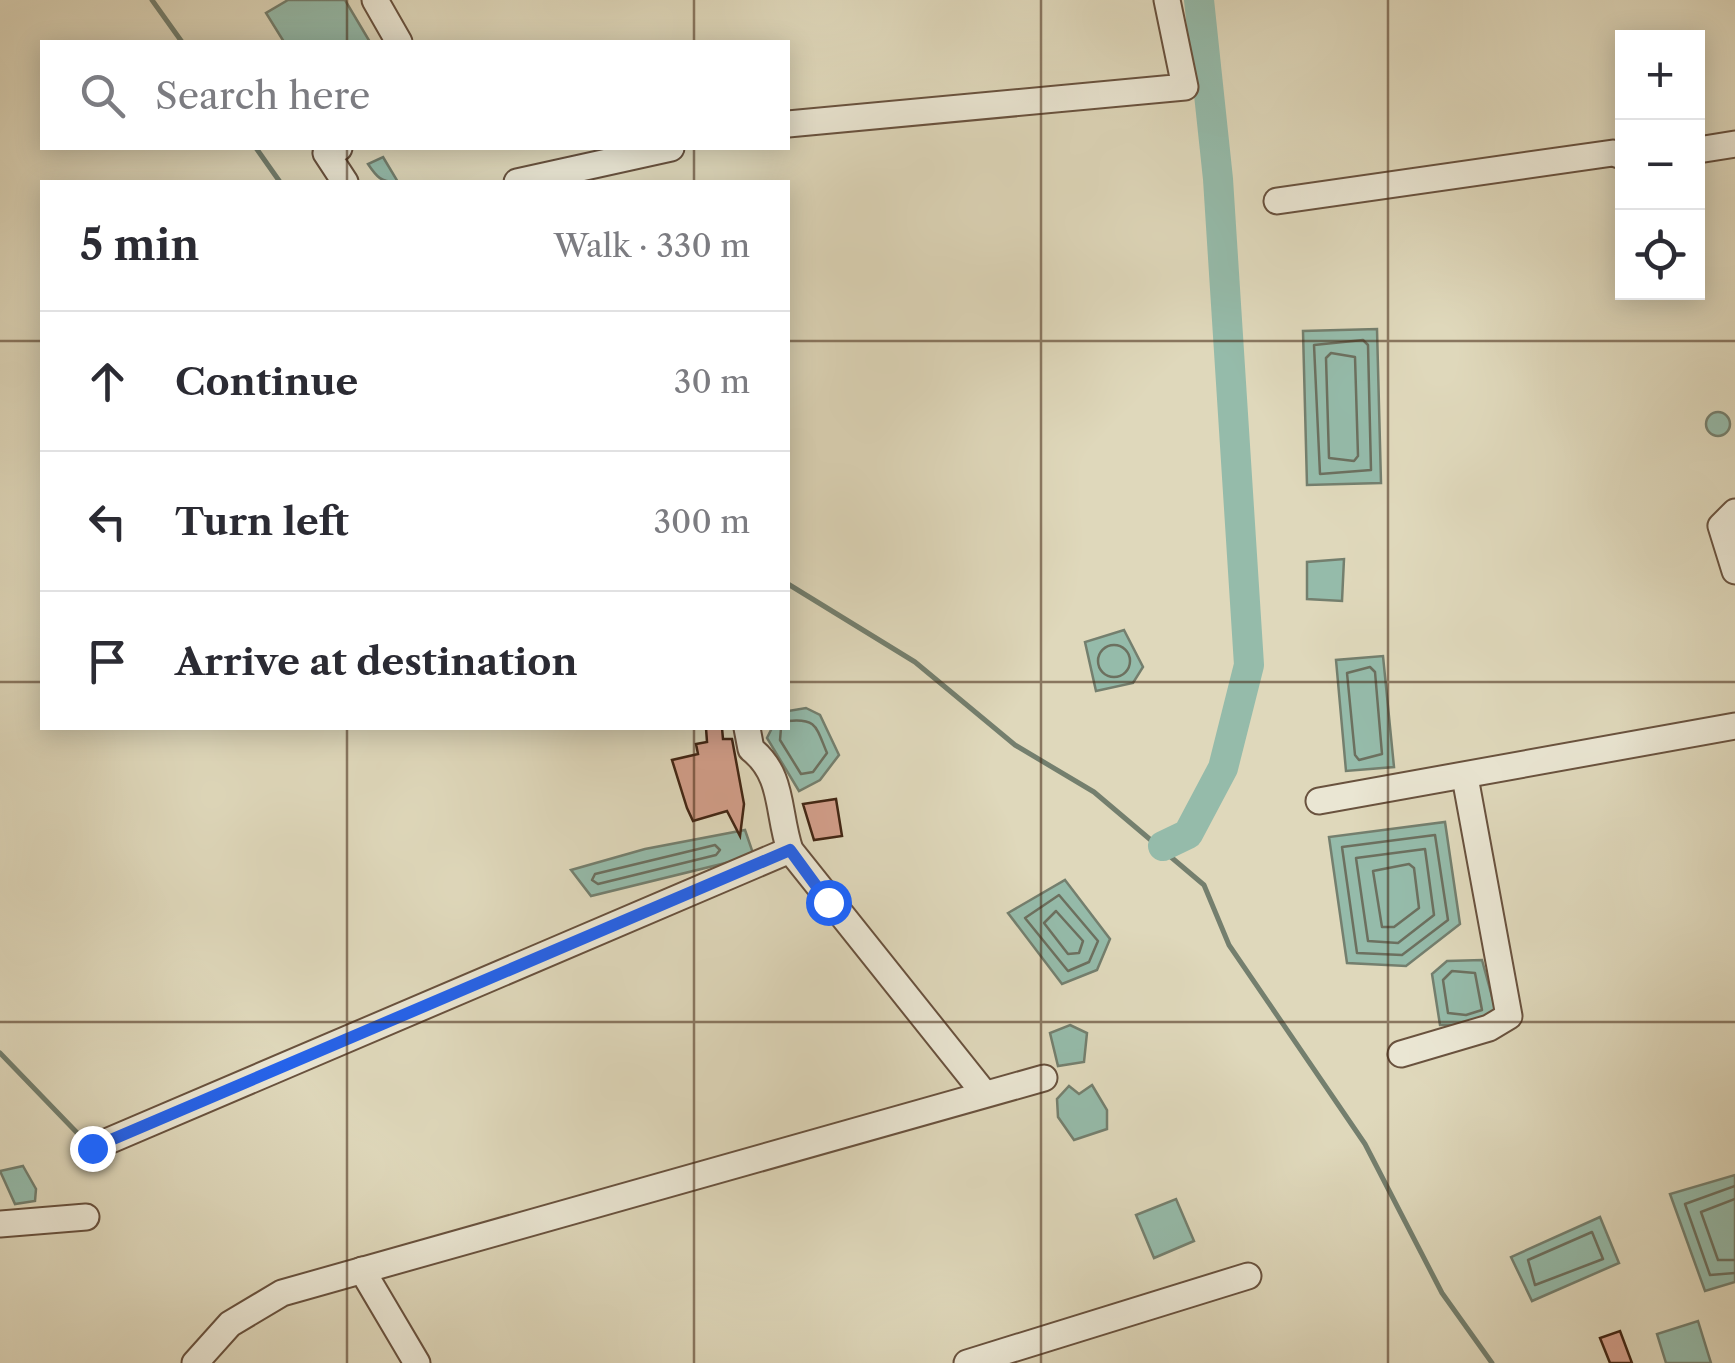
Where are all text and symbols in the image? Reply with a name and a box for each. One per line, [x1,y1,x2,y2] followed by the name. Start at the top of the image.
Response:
[1615,30,1705,300] map controls
[1615,30,1705,120] button: +
[40,40,790,150] search box
[75,68,130,123] icon: search
[155,72,370,119] text: Search here
[1615,120,1705,210] button: −
[1615,210,1705,300] button: locate
[80,219,199,271] text: 5 min
[554,226,750,265] text: Walk · 330 m
[80,354,135,409] icon: ahead
[175,358,358,405] text: Continue
[674,362,750,401] text: 30 m
[80,494,135,549] icon: left
[175,498,349,545] text: Turn left
[653,502,750,541] text: 300 m
[80,634,135,689] icon: arrive
[175,638,578,685] text: Arrive at destination
[806,880,852,926] route start
[70,1126,116,1172] route end

